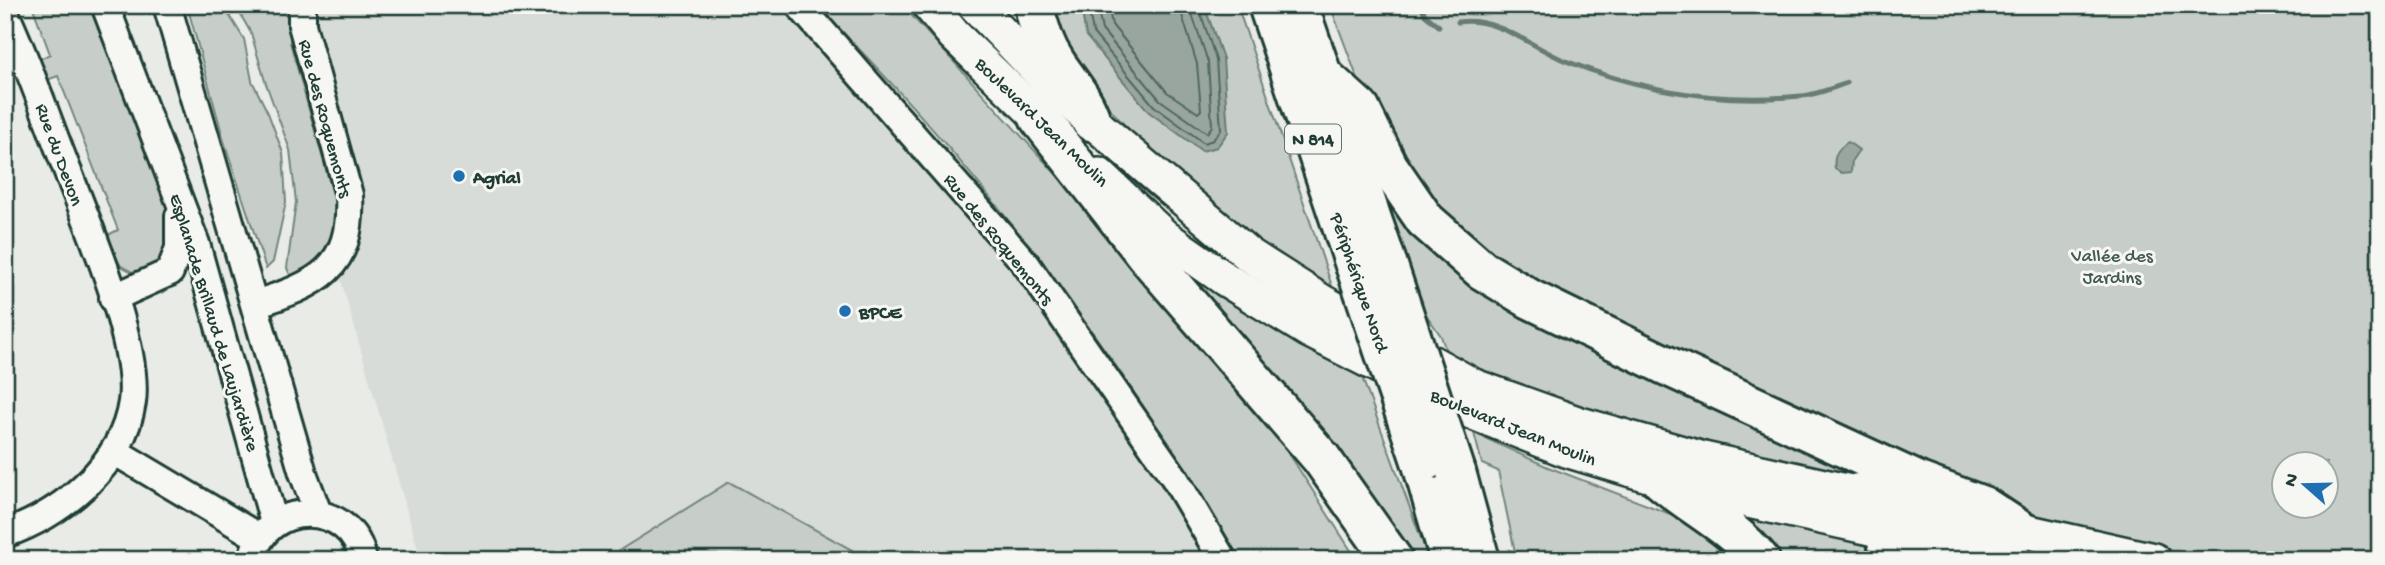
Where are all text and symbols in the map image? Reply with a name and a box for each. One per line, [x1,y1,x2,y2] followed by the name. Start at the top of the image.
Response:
[291,37,356,201] street label: Rue des Roquemonts
[968,53,1112,193] street label: Boulevard Jean Moulin
[29,101,87,209] street label: Rue du Devon
[1285,124,1341,154] road number: N 814
[451,168,467,184] marker: Agrial
[472,168,521,191] place label: Agrial
[937,170,1058,311] street label: Rue des Roquemonts
[162,191,263,455] street label: Esplanade Brillaud de Laujardière
[1323,209,1393,358] street label: Périphérique Nord
[2070,246,2154,291] park label: Vallée des Jardins
[837,303,853,319] marker: BPCE
[858,303,902,326] place label: BPCE
[1425,385,1599,473] street label: Boulevard Jean Moulin
[2270,449,2340,520] north arrow
[2279,471,2305,490] text: N

